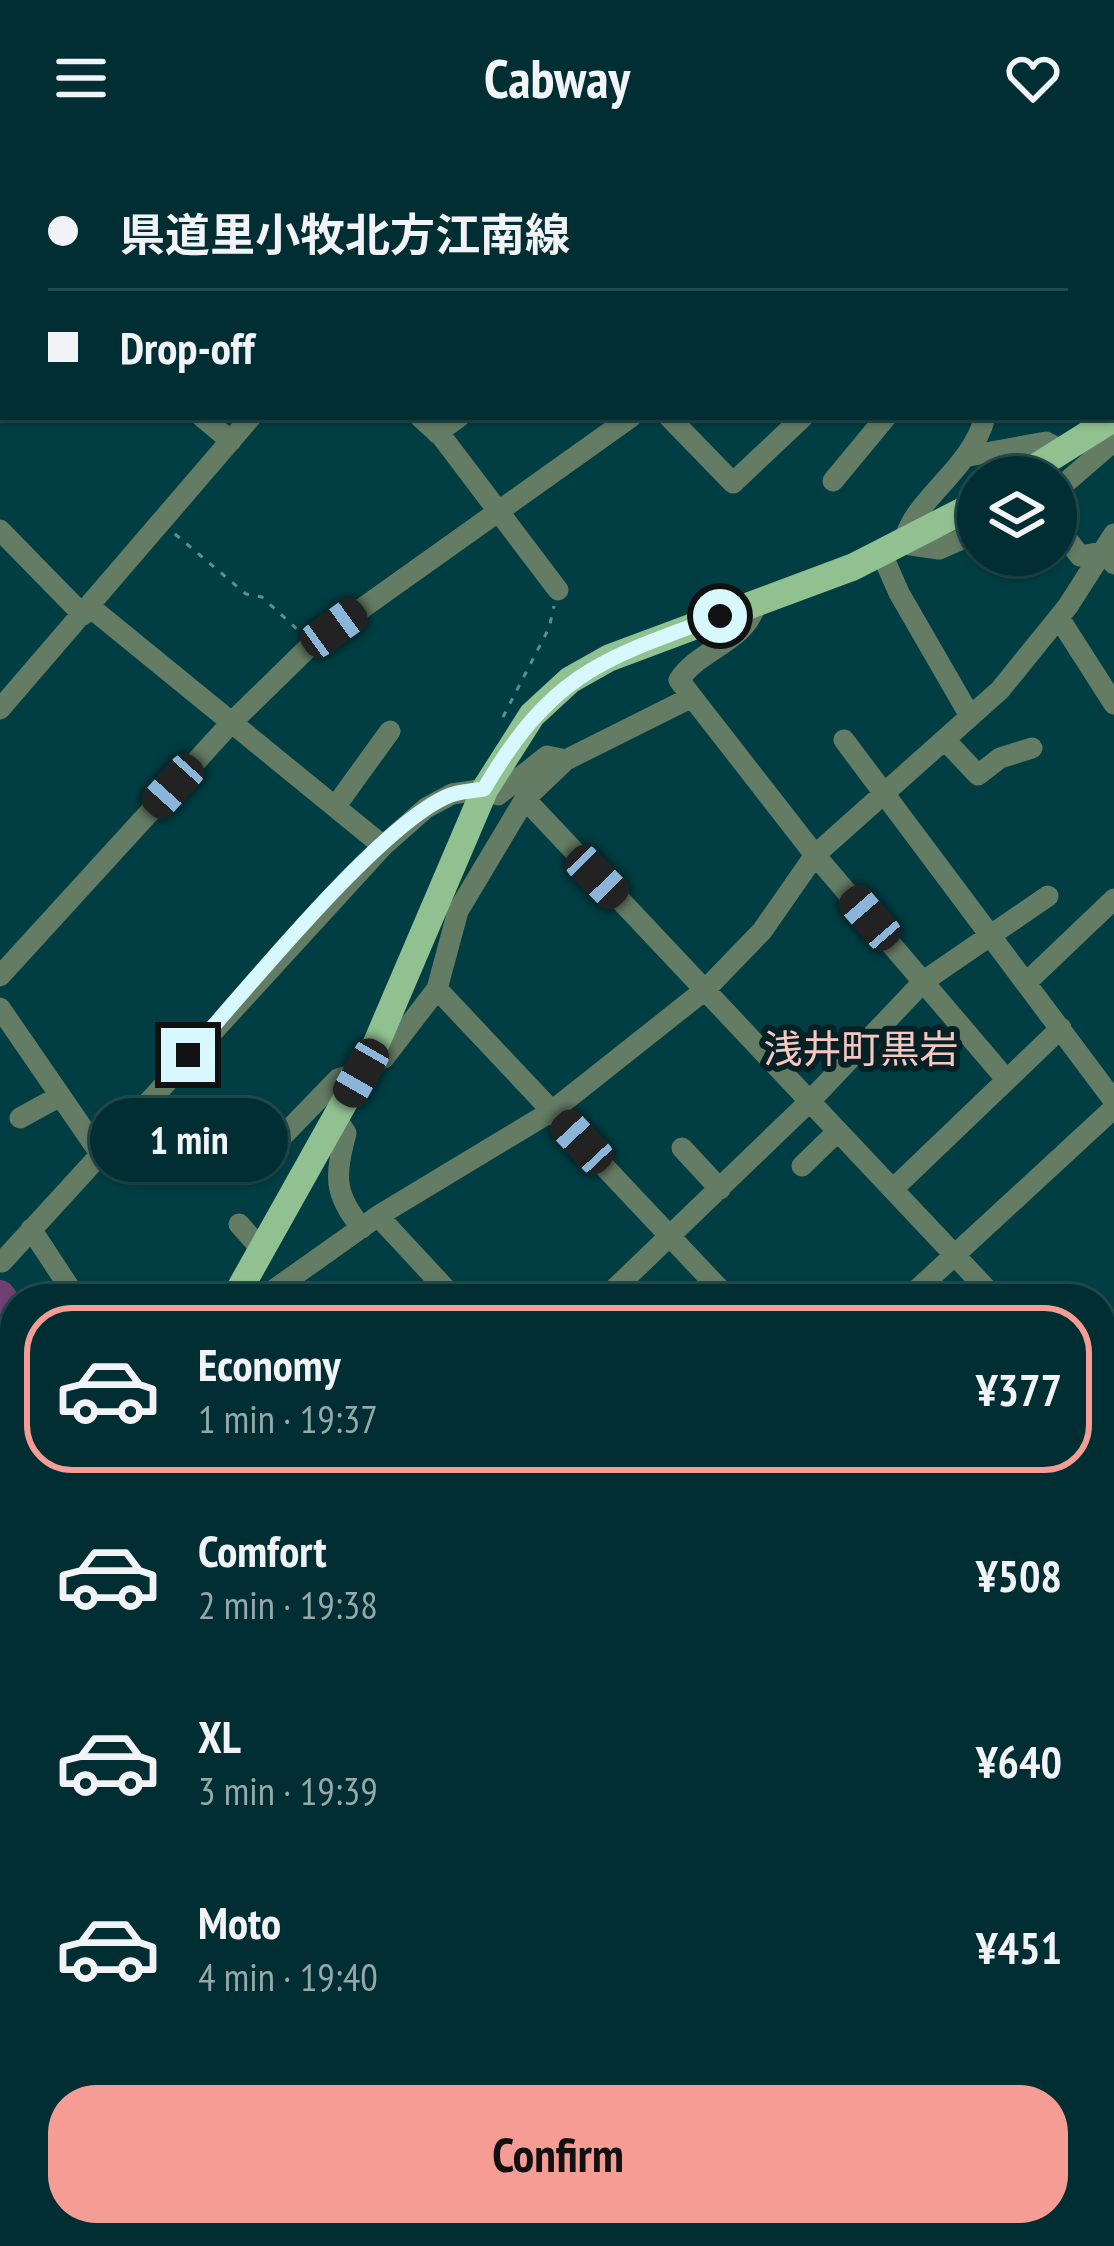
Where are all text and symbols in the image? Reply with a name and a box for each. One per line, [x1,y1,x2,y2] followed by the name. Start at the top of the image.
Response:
[484,43,630,113] text: Cabway
[48,45,114,111] icon: menu
[1000,45,1066,111] icon: heart
[120,205,570,263] text: 県道里小牧北方江南線
[120,318,254,376] text: Drop-off
[957,456,1077,576] map controls
[957,456,1077,576] button: layers
[693,589,747,643] route start
[294,592,374,664] car
[136,747,210,825] car
[559,839,635,915] car
[833,879,907,957] car
[763,1023,959,1074] district label: 浅井町黒岩
[161,1028,215,1082] route end
[327,1033,395,1113] car
[89,1097,287,1181] callout: 1 min
[544,1103,620,1181] car
[150,1114,228,1165] text: 1 min
[54,1335,162,1443] icon: car
[198,1335,341,1393] text: Economy
[976,1360,1062,1418] text: ¥377
[198,1393,378,1444] text: 1 min · 19:37
[54,1521,162,1629] icon: car
[198,1521,327,1579] text: Comfort
[976,1546,1062,1604] text: ¥508
[198,1579,378,1630] text: 2 min · 19:38
[54,1707,162,1815] icon: car
[198,1707,241,1765] text: XL
[976,1732,1062,1790] text: ¥640
[198,1765,378,1816] text: 3 min · 19:39
[54,1893,162,2001] icon: car
[198,1893,281,1951] text: Moto
[976,1918,1062,1976] text: ¥451
[198,1951,378,2002] text: 4 min · 19:40
[48,2085,1068,2223] button: Confirm

